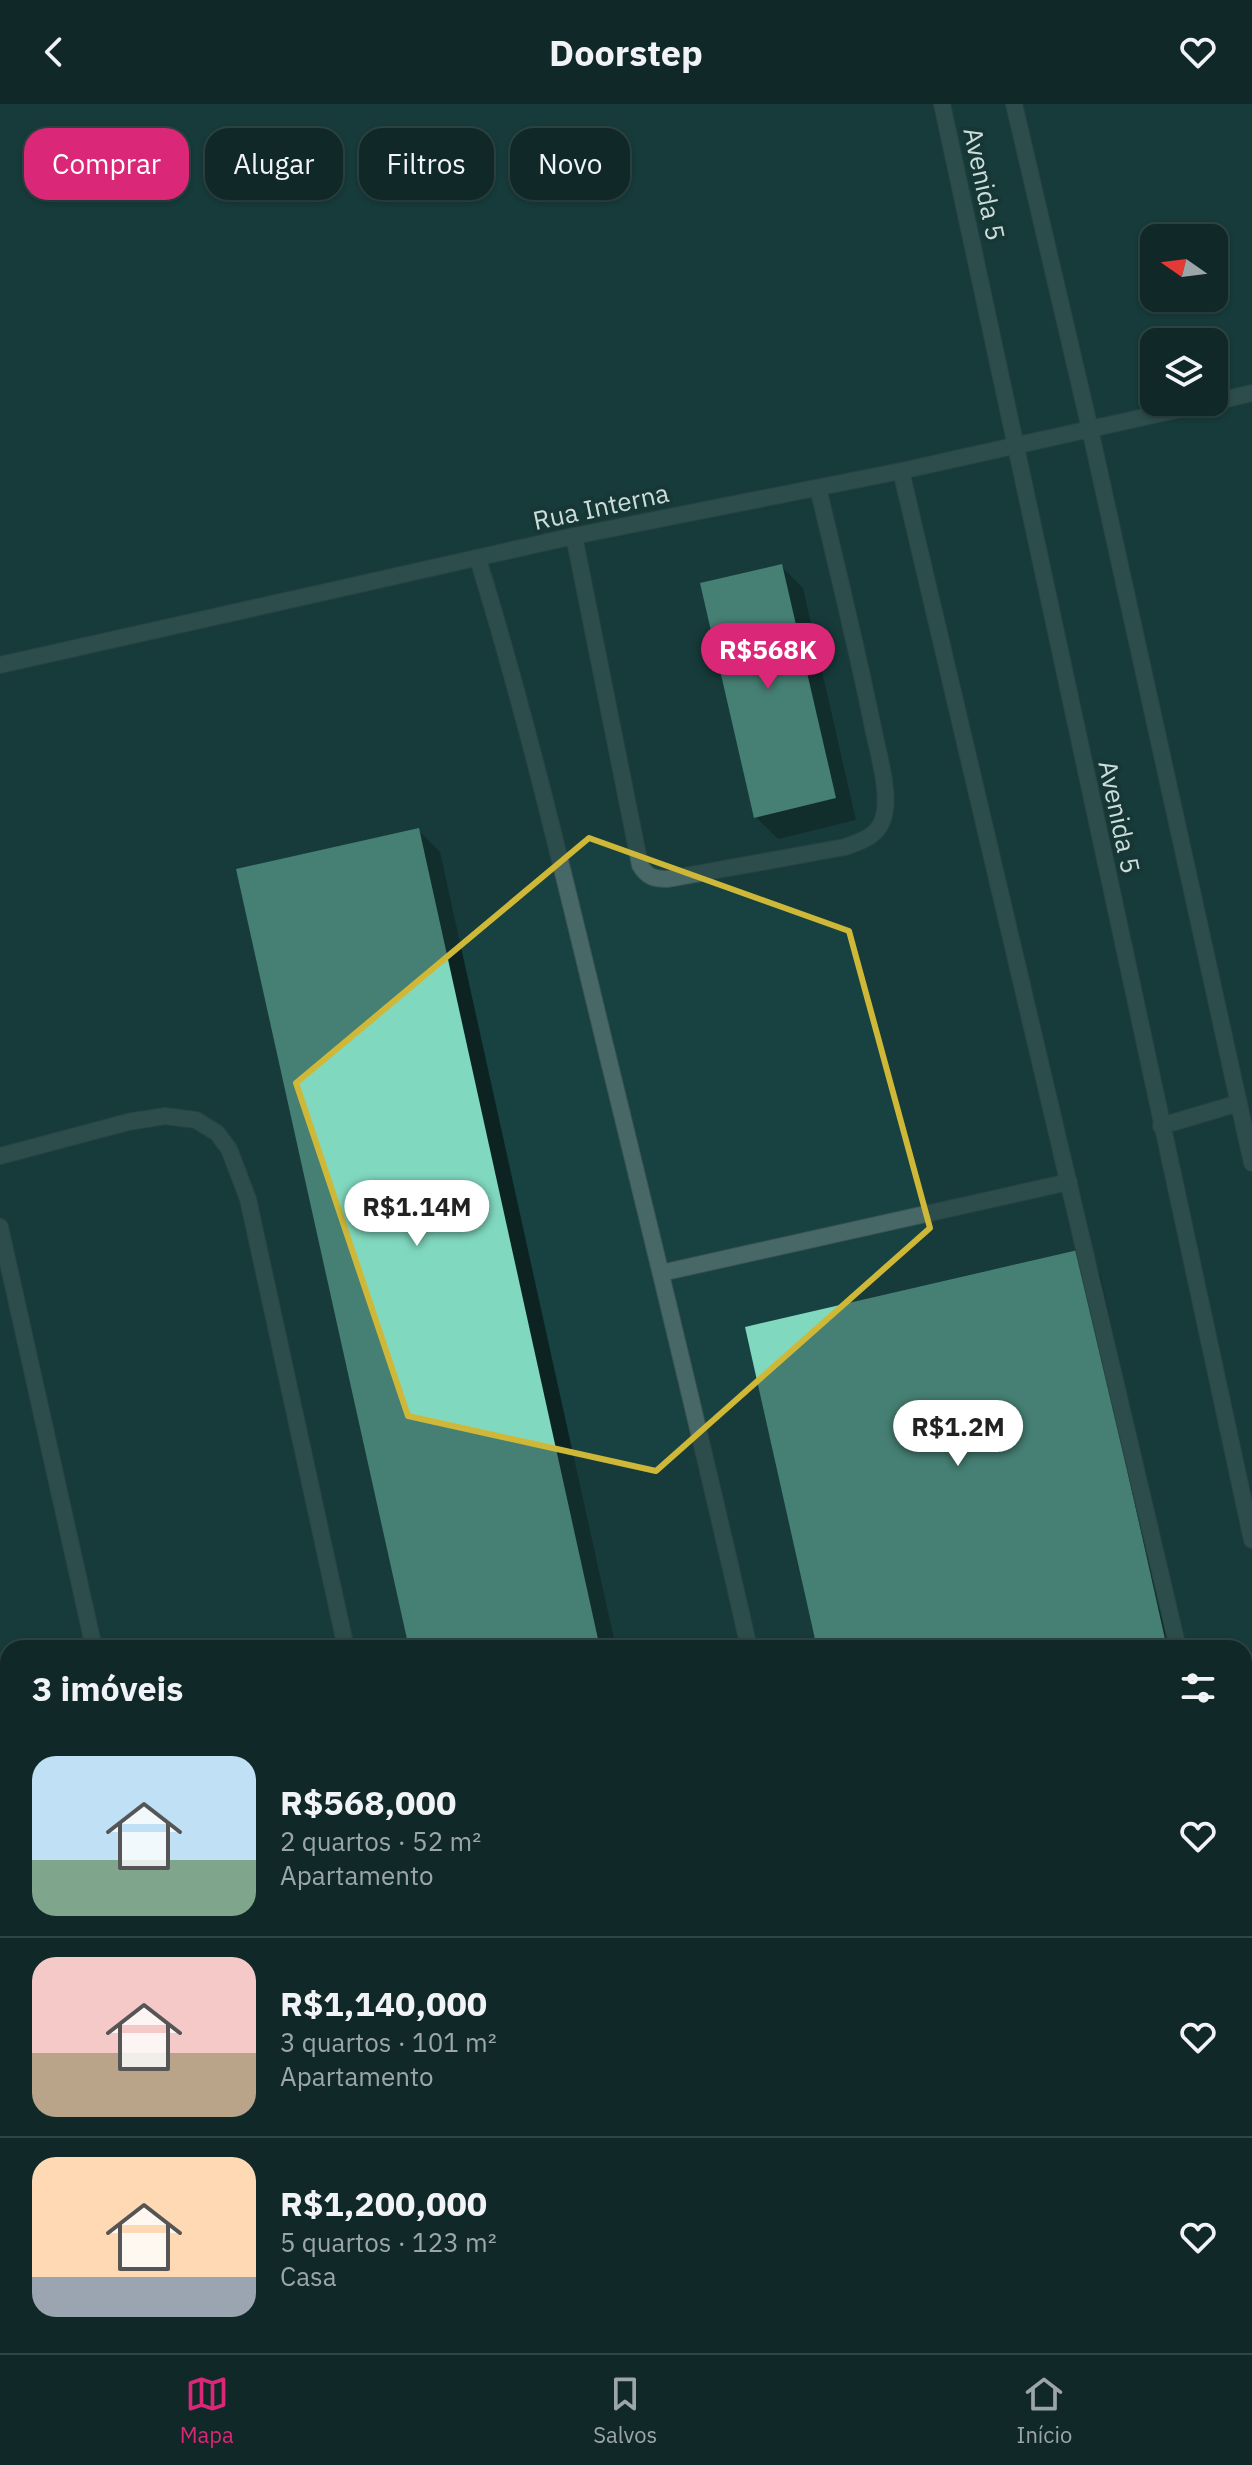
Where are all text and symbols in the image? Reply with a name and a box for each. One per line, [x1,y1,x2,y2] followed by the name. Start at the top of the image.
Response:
[549,29,703,76] text: Doorstep
[32,30,76,74] icon: back
[1176,30,1220,74] icon: heart
[956,124,1014,244] street label: Avenida 5
[24,128,189,200] chip: Comprar
[205,128,343,200] chip: Alugar
[359,128,494,200] chip: Filtros
[510,128,630,200] chip: Novo
[1140,224,1228,312] north arrow
[1140,224,1228,416] map controls
[1140,328,1228,416] button: layers
[530,475,672,537] street label: Rua Interna
[703,623,833,691] pin: R$568K
[719,632,817,666] text: R$568K
[1091,757,1149,877] street label: Avenida 5
[343,1180,491,1248] pin: R$1.14M
[362,1189,472,1223] text: R$1.14M
[893,1400,1023,1468] pin: R$1.2M
[911,1409,1005,1443] text: R$1.2M
[32,1666,183,1710] text: 3 imóveis
[1176,1666,1220,1710] icon: filters
[280,1780,456,1824] text: R$568,000
[96,1788,192,1884] icon: home
[1176,1814,1220,1858] icon: heart
[280,1824,481,1858] text: 2 quartos · 52 m²
[280,1858,434,1892] text: Apartamento
[280,1981,487,2025] text: R$1,140,000
[96,1989,192,2085] icon: home
[1176,2015,1220,2059] icon: heart
[280,2025,497,2059] text: 3 quartos · 101 m²
[280,2059,434,2093] text: Apartamento
[280,2181,487,2225] text: R$1,200,000
[96,2189,192,2285] icon: home
[1176,2215,1220,2259] icon: heart
[280,2225,497,2259] text: 5 quartos · 123 m²
[280,2259,337,2293] text: Casa
[180,2372,234,2449] tab: Mapa
[593,2372,657,2449] tab: Salvos
[1017,2372,1072,2449] tab: Início

